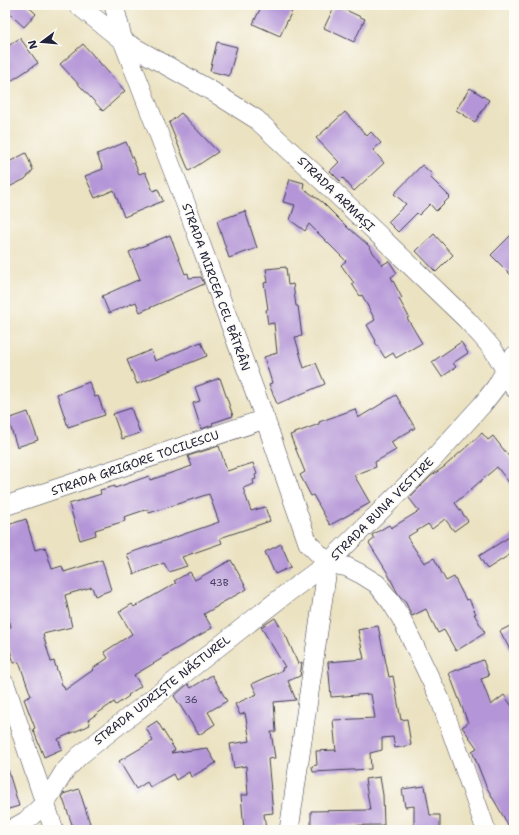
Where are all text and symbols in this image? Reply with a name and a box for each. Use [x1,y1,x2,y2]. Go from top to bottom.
north arrow [22,22,62,62]
text: N [24,38,41,51]
street label: STRADA ARMAȘI [294,153,378,235]
street label: STRADA MIRCEA CEL BĂTRÂN [178,201,254,373]
street label: STRADA GRIGORE TOCILESCU [49,427,221,499]
street label: STRADA BUNA VESTIRE [327,454,437,564]
house number: 43B [209,576,229,589]
street label: STRADA UDRIȘTE NĂSTUREL [90,631,234,748]
house number: 36 [184,693,198,706]

